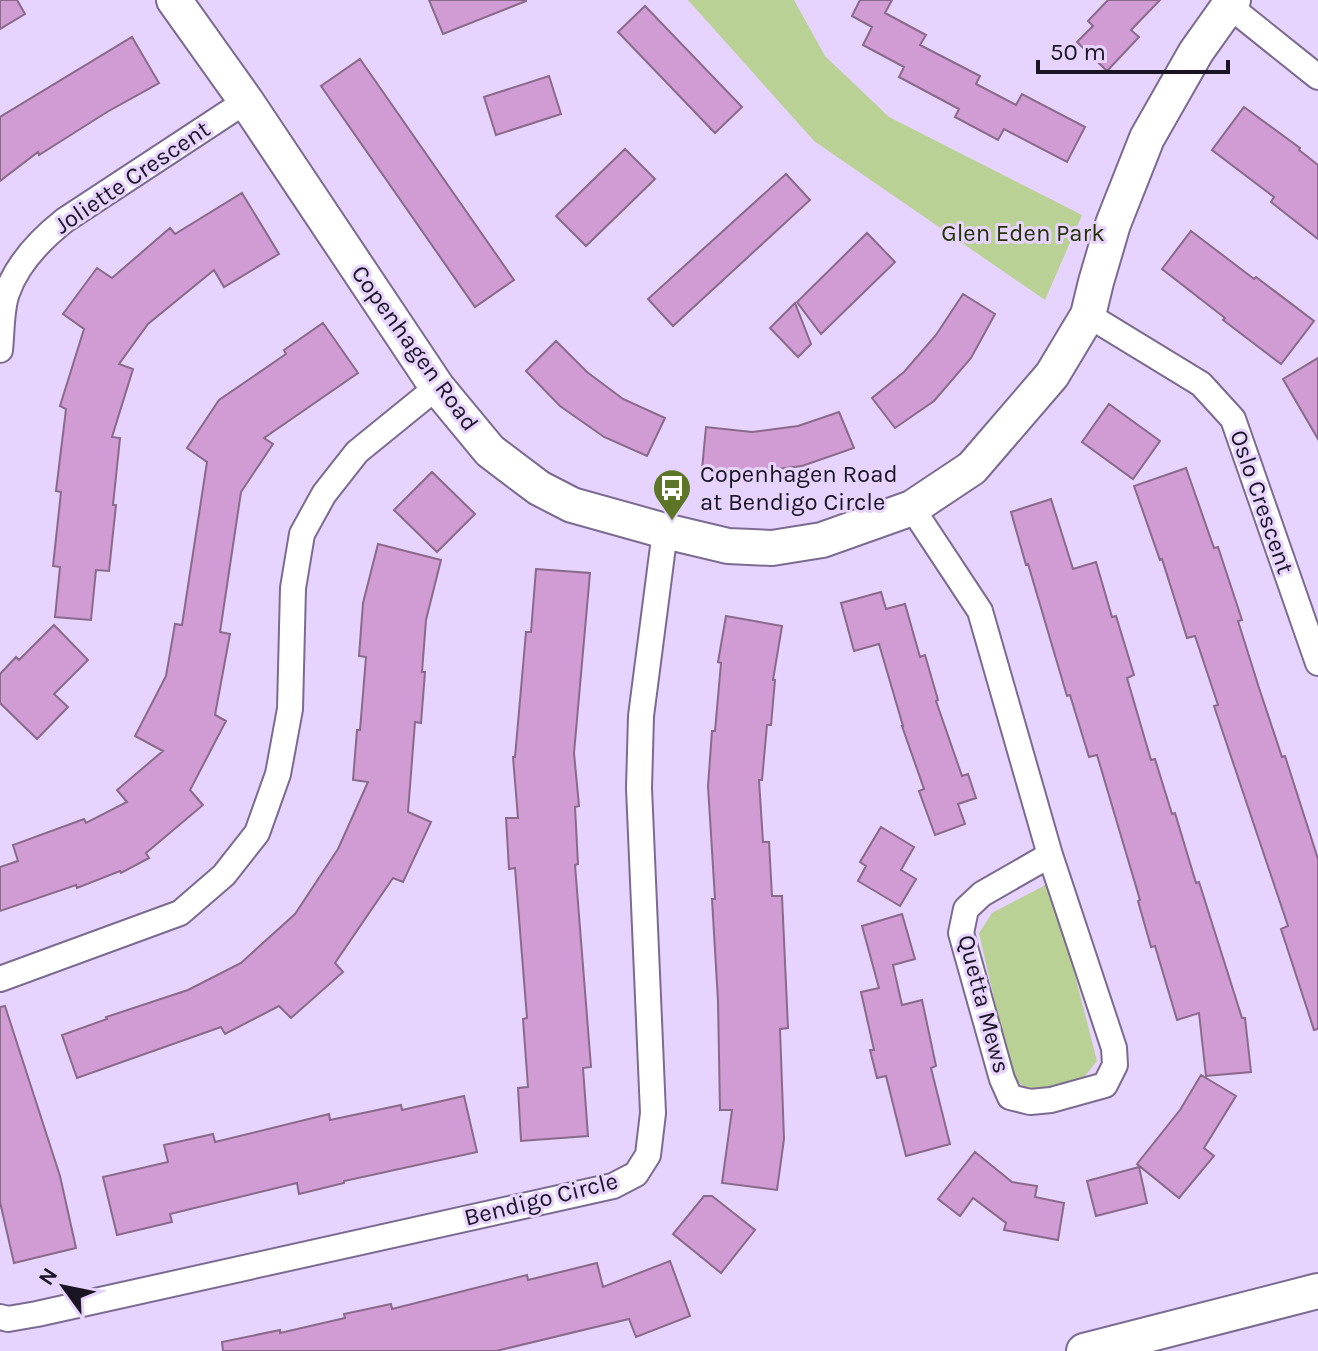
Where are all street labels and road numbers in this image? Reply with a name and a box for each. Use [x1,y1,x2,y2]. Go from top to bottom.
street label: Joliette Crescent [49,115,215,239]
street label: Copenhagen Road [346,260,484,436]
street label: Oslo Crescent [1224,426,1300,578]
street label: Quetta Mews [952,932,1016,1076]
street label: Bendigo Circle [461,1166,621,1232]

